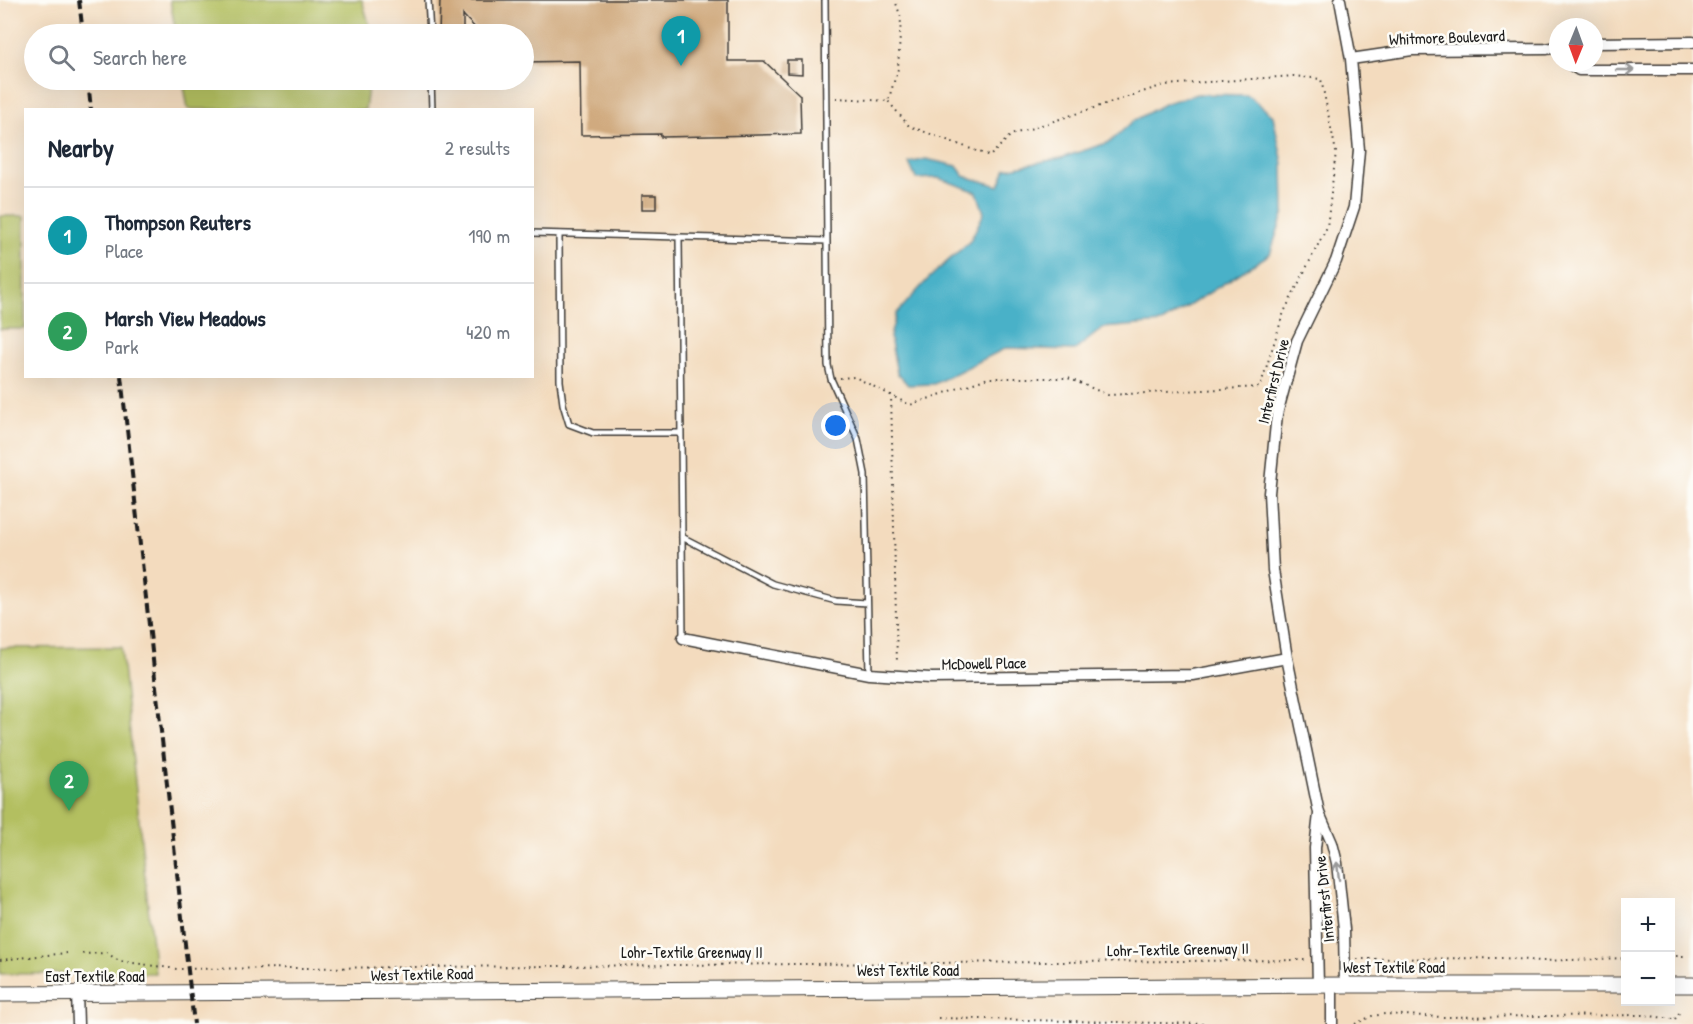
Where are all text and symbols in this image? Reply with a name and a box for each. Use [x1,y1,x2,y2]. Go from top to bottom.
pin: 1 [662,16,700,66]
north arrow [1549,18,1603,72]
search box [24,24,534,90]
street label: Whitmore Boulevard [1389,24,1505,50]
icon: search [45,41,78,74]
text: Search here [93,42,187,72]
one-way arrow [1614,64,1634,76]
text: Nearby [48,130,114,165]
text: 2 results [445,134,510,161]
text: Thompson Reuters [105,207,251,237]
text: 1 [64,222,71,249]
text: 190 m [468,222,510,249]
text: Place [105,237,144,264]
text: Marsh View Meadows [105,303,266,333]
text: 2 [63,318,72,345]
text: 420 m [466,318,510,345]
text: Park [105,333,138,360]
street label: Interfirst Drive [1252,336,1294,426]
your location [821,411,850,440]
street label: McDowell Place [941,651,1027,675]
pin: 2 [50,762,88,811]
street label: Interfirst Drive [1308,854,1339,943]
one-way arrow [1332,861,1343,881]
map controls [1621,898,1675,1006]
button: + [1621,898,1675,952]
street label: Lohr-Textile Greenway II [1107,937,1249,961]
street label: Lohr-Textile Greenway II [621,941,763,963]
button: − [1621,952,1675,1006]
street label: West Textile Road [1343,956,1445,978]
street label: West Textile Road [857,959,959,981]
street label: West Textile Road [371,962,473,986]
street label: East Textile Road [45,965,145,987]

